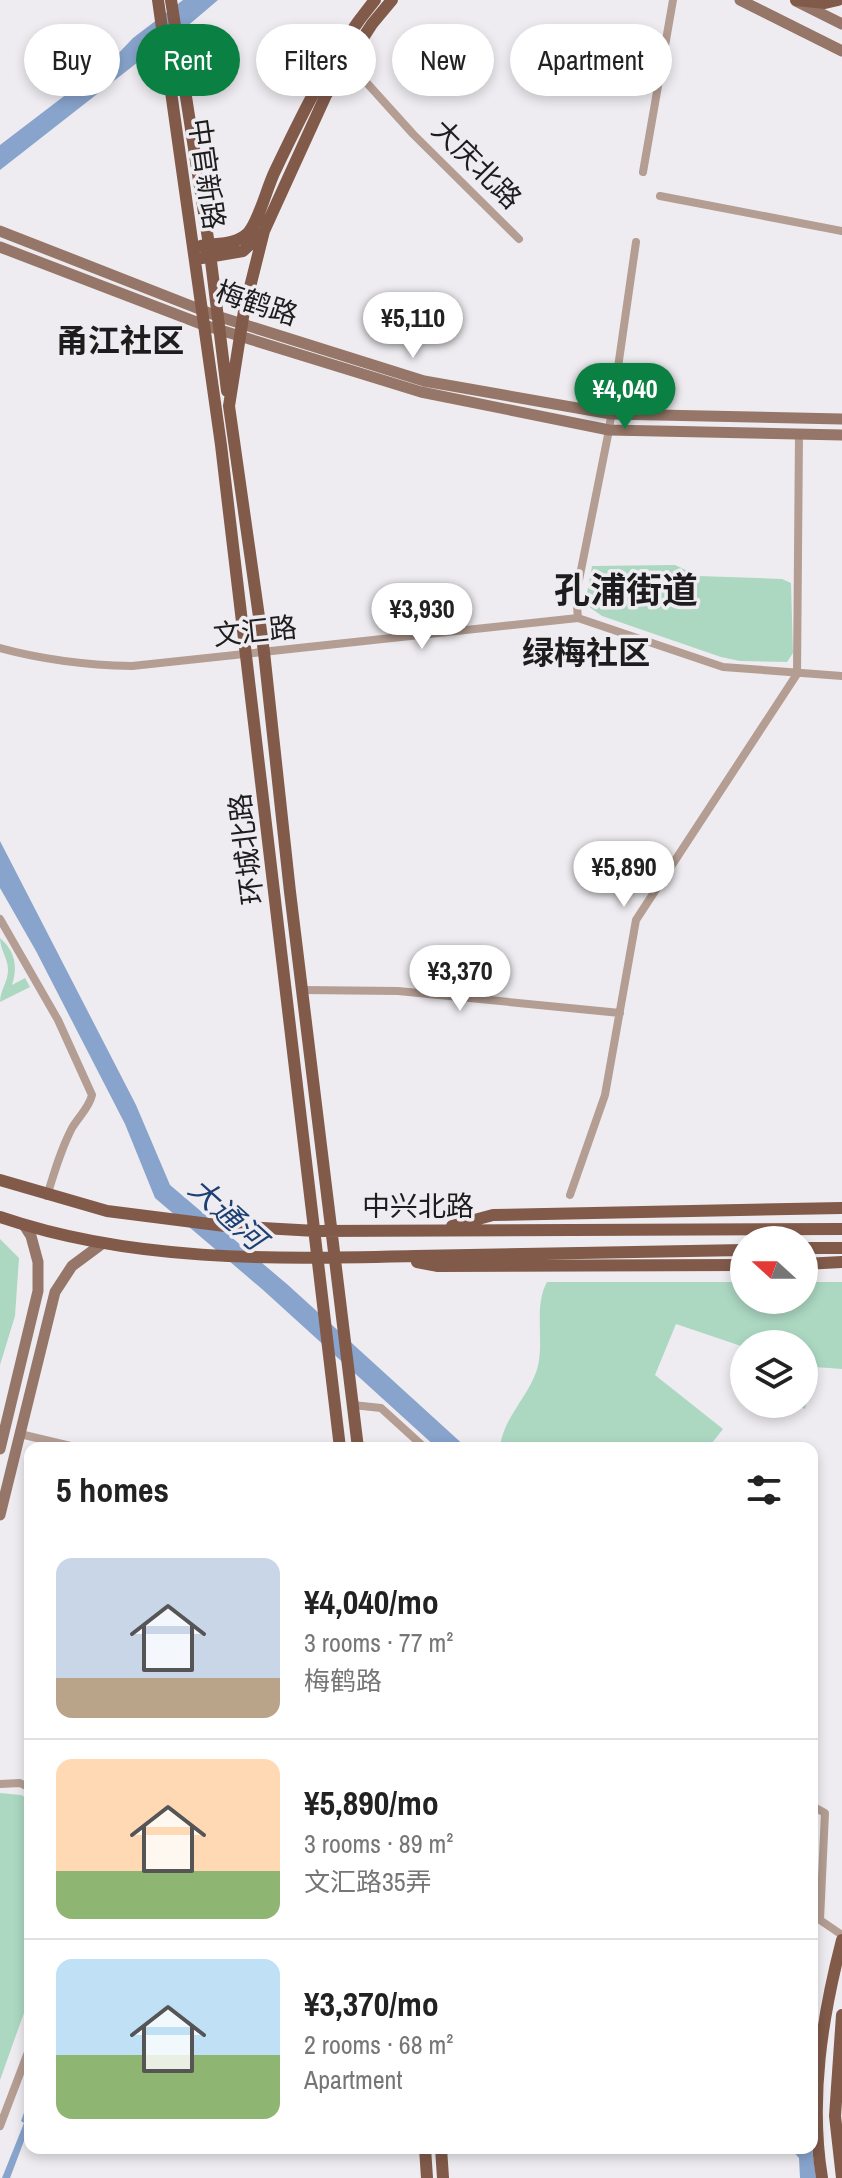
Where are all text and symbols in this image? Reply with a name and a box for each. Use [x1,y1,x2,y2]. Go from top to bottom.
chip: Buy [24,24,120,96]
chip: Rent [136,24,240,96]
chip: Filters [256,24,376,96]
chip: New [392,24,494,96]
chip: Apartment [510,24,672,96]
street label: 大庆北路 [424,111,530,217]
street label: 中官新路 [180,116,234,232]
street label: 梅鹤路 [211,272,303,334]
pin: ¥5,110 [348,292,478,360]
text: ¥5,110 [381,300,445,335]
district label: 甬江社区 [56,319,184,362]
pin: ¥4,040 [560,363,690,431]
text: ¥4,040 [592,371,658,406]
district label: 孔浦街道 [554,566,698,614]
pin: ¥3,930 [357,583,487,651]
text: ¥3,930 [389,591,455,626]
street label: 文汇路 [211,608,299,654]
district label: 绿梅社区 [522,631,650,674]
street label: 环城北路 [220,791,272,907]
pin: ¥5,890 [559,841,689,909]
text: ¥5,890 [591,849,657,884]
pin: ¥3,370 [395,945,525,1013]
text: ¥3,370 [427,953,493,988]
water label: 大通河 [181,1168,278,1262]
street label: 中兴北路 [362,1187,474,1225]
north arrow [730,1226,818,1314]
map controls [730,1226,818,1418]
button: layers [730,1330,818,1418]
text: 5 homes [56,1467,169,1513]
icon: filters [742,1468,786,1512]
text: ¥4,040/mo [304,1579,439,1625]
icon: home [120,1590,216,1686]
text: 3 rooms · 77 m² [304,1625,453,1660]
text: 梅鹤路 [304,1663,382,1698]
text: ¥5,890/mo [304,1780,439,1826]
icon: home [120,1791,216,1887]
text: 3 rooms · 89 m² [304,1826,453,1861]
text: 文汇路35弄 [304,1864,432,1899]
text: ¥3,370/mo [304,1981,439,2027]
icon: home [120,1991,216,2087]
text: 2 rooms · 68 m² [304,2027,453,2062]
text: Apartment [304,2062,402,2097]

